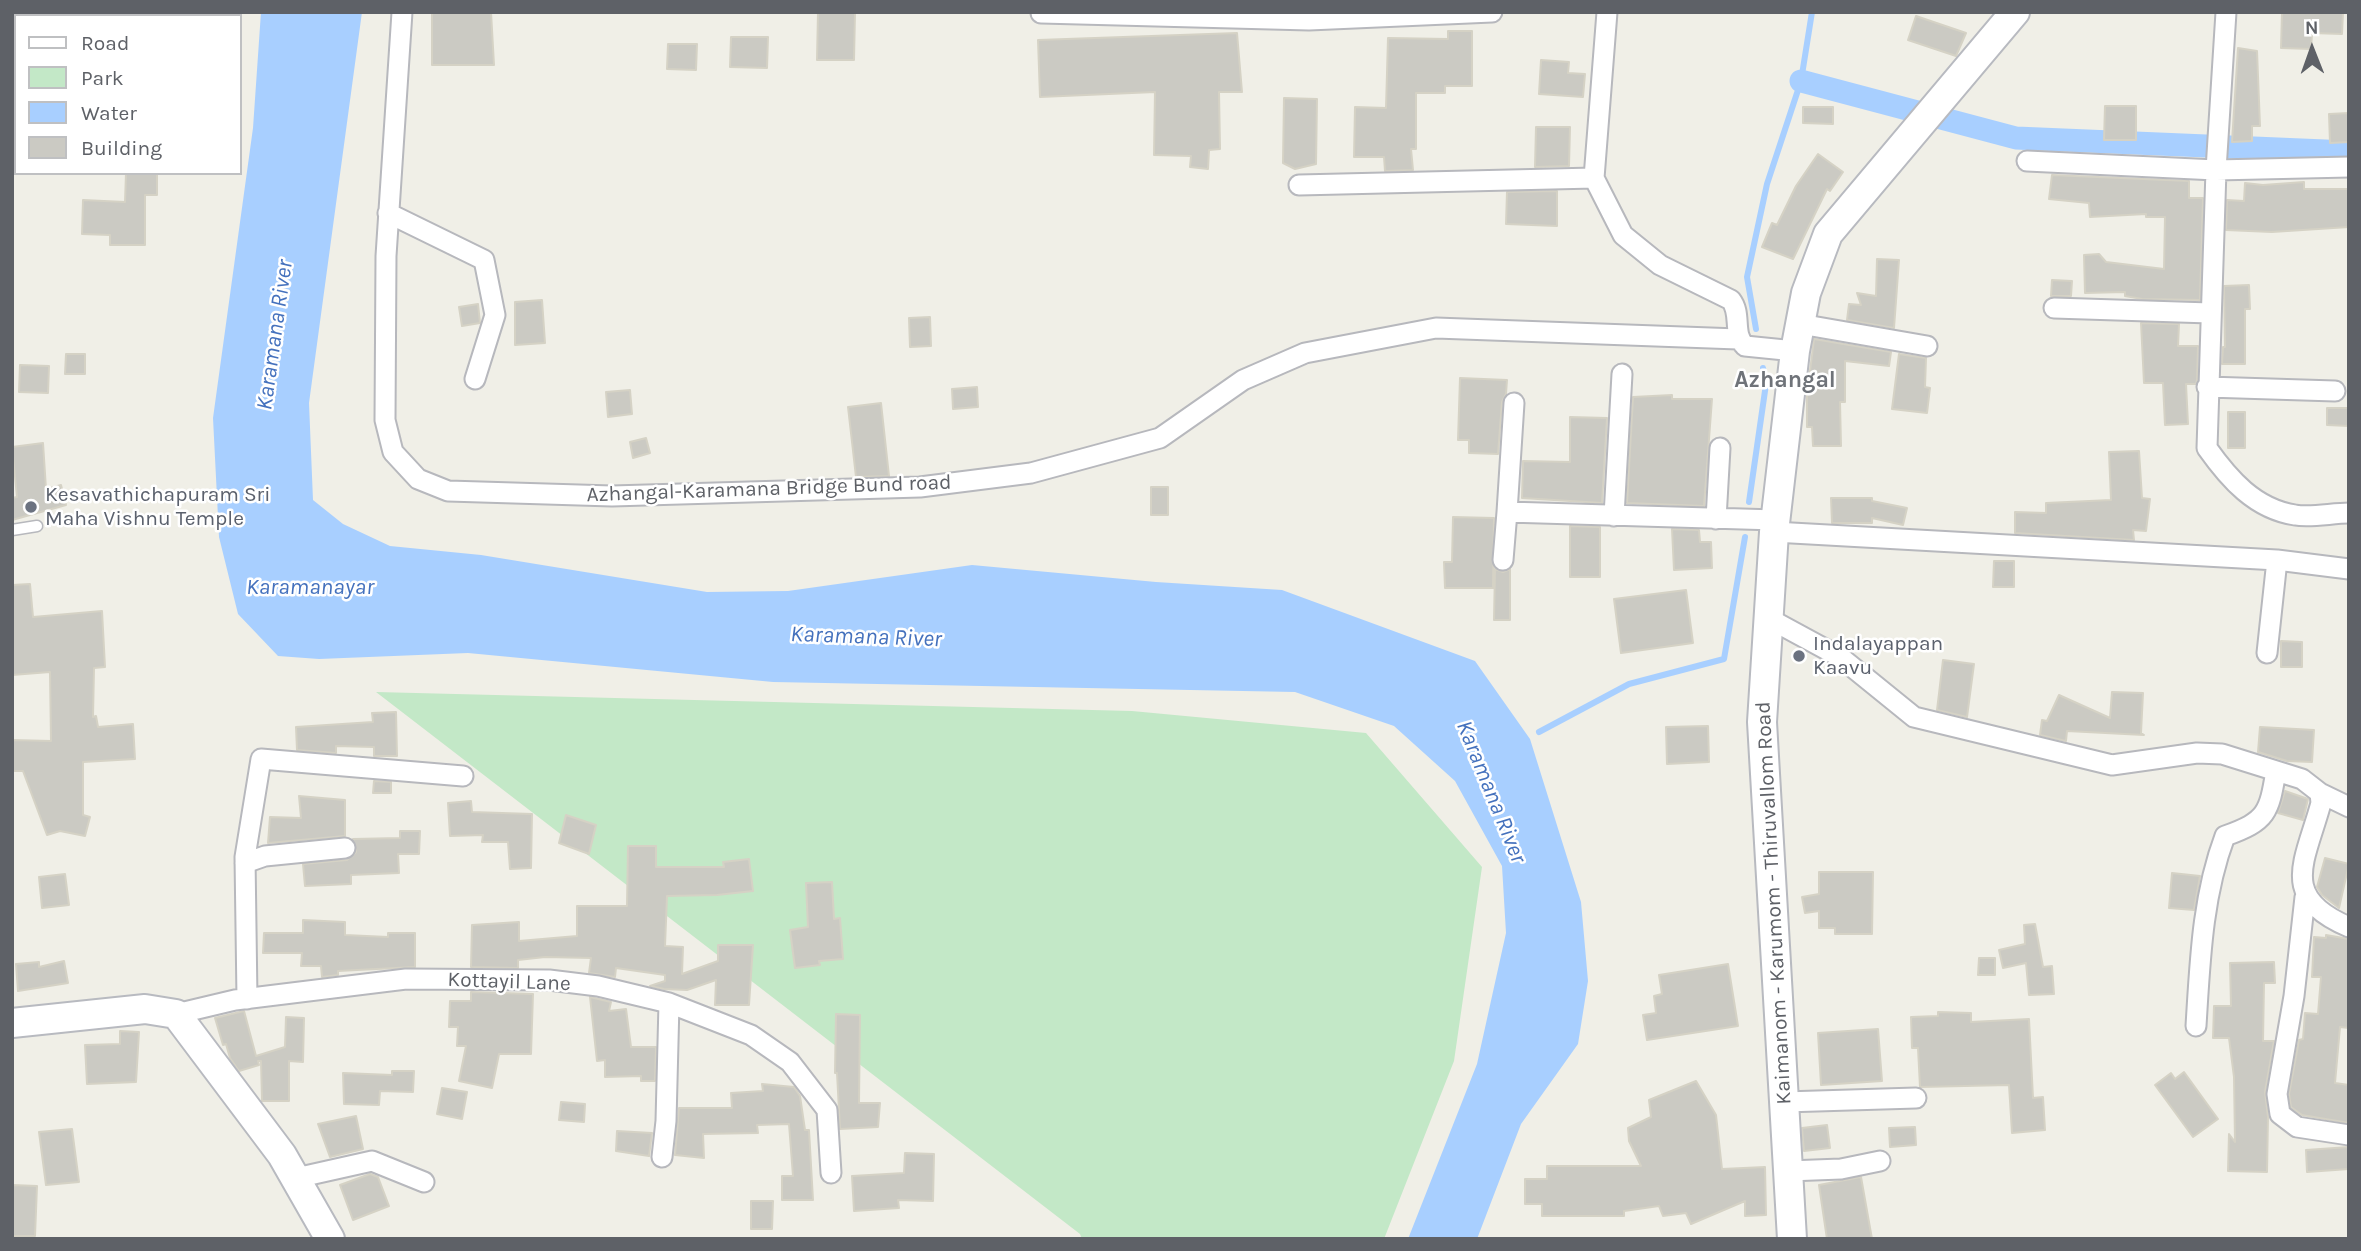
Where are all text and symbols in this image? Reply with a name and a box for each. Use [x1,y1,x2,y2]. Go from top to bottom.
legend [14,14,242,175]
north arrow [2277,14,2347,84]
text: N [2305,17,2319,39]
text: Road [81,31,129,55]
text: Park [81,66,124,90]
text: Water [81,101,137,125]
text: Building [81,136,162,160]
water label: Karamana River [251,258,299,412]
district label: Azhangal [1734,366,1836,394]
street label: Azhangal-Karamana Bridge Bund road [586,470,952,508]
place label: Kesavathichapuram Sri Maha Vishnu Temple [45,482,270,532]
marker: Kesavathichapuram Sri Maha Vishnu Temple [23,499,39,515]
water label: Karamanayar [246,573,374,601]
water label: Karamana River [790,621,942,653]
place label: Indalayappan Kaavu [1813,631,1943,681]
marker: Indalayappan Kaavu [1791,648,1807,664]
street label: Kaimanom - Karumom - Thiruvallom Road [1751,701,1797,1105]
water label: Karamana River [1450,717,1532,867]
street label: Kottayil Lane [447,967,571,997]

